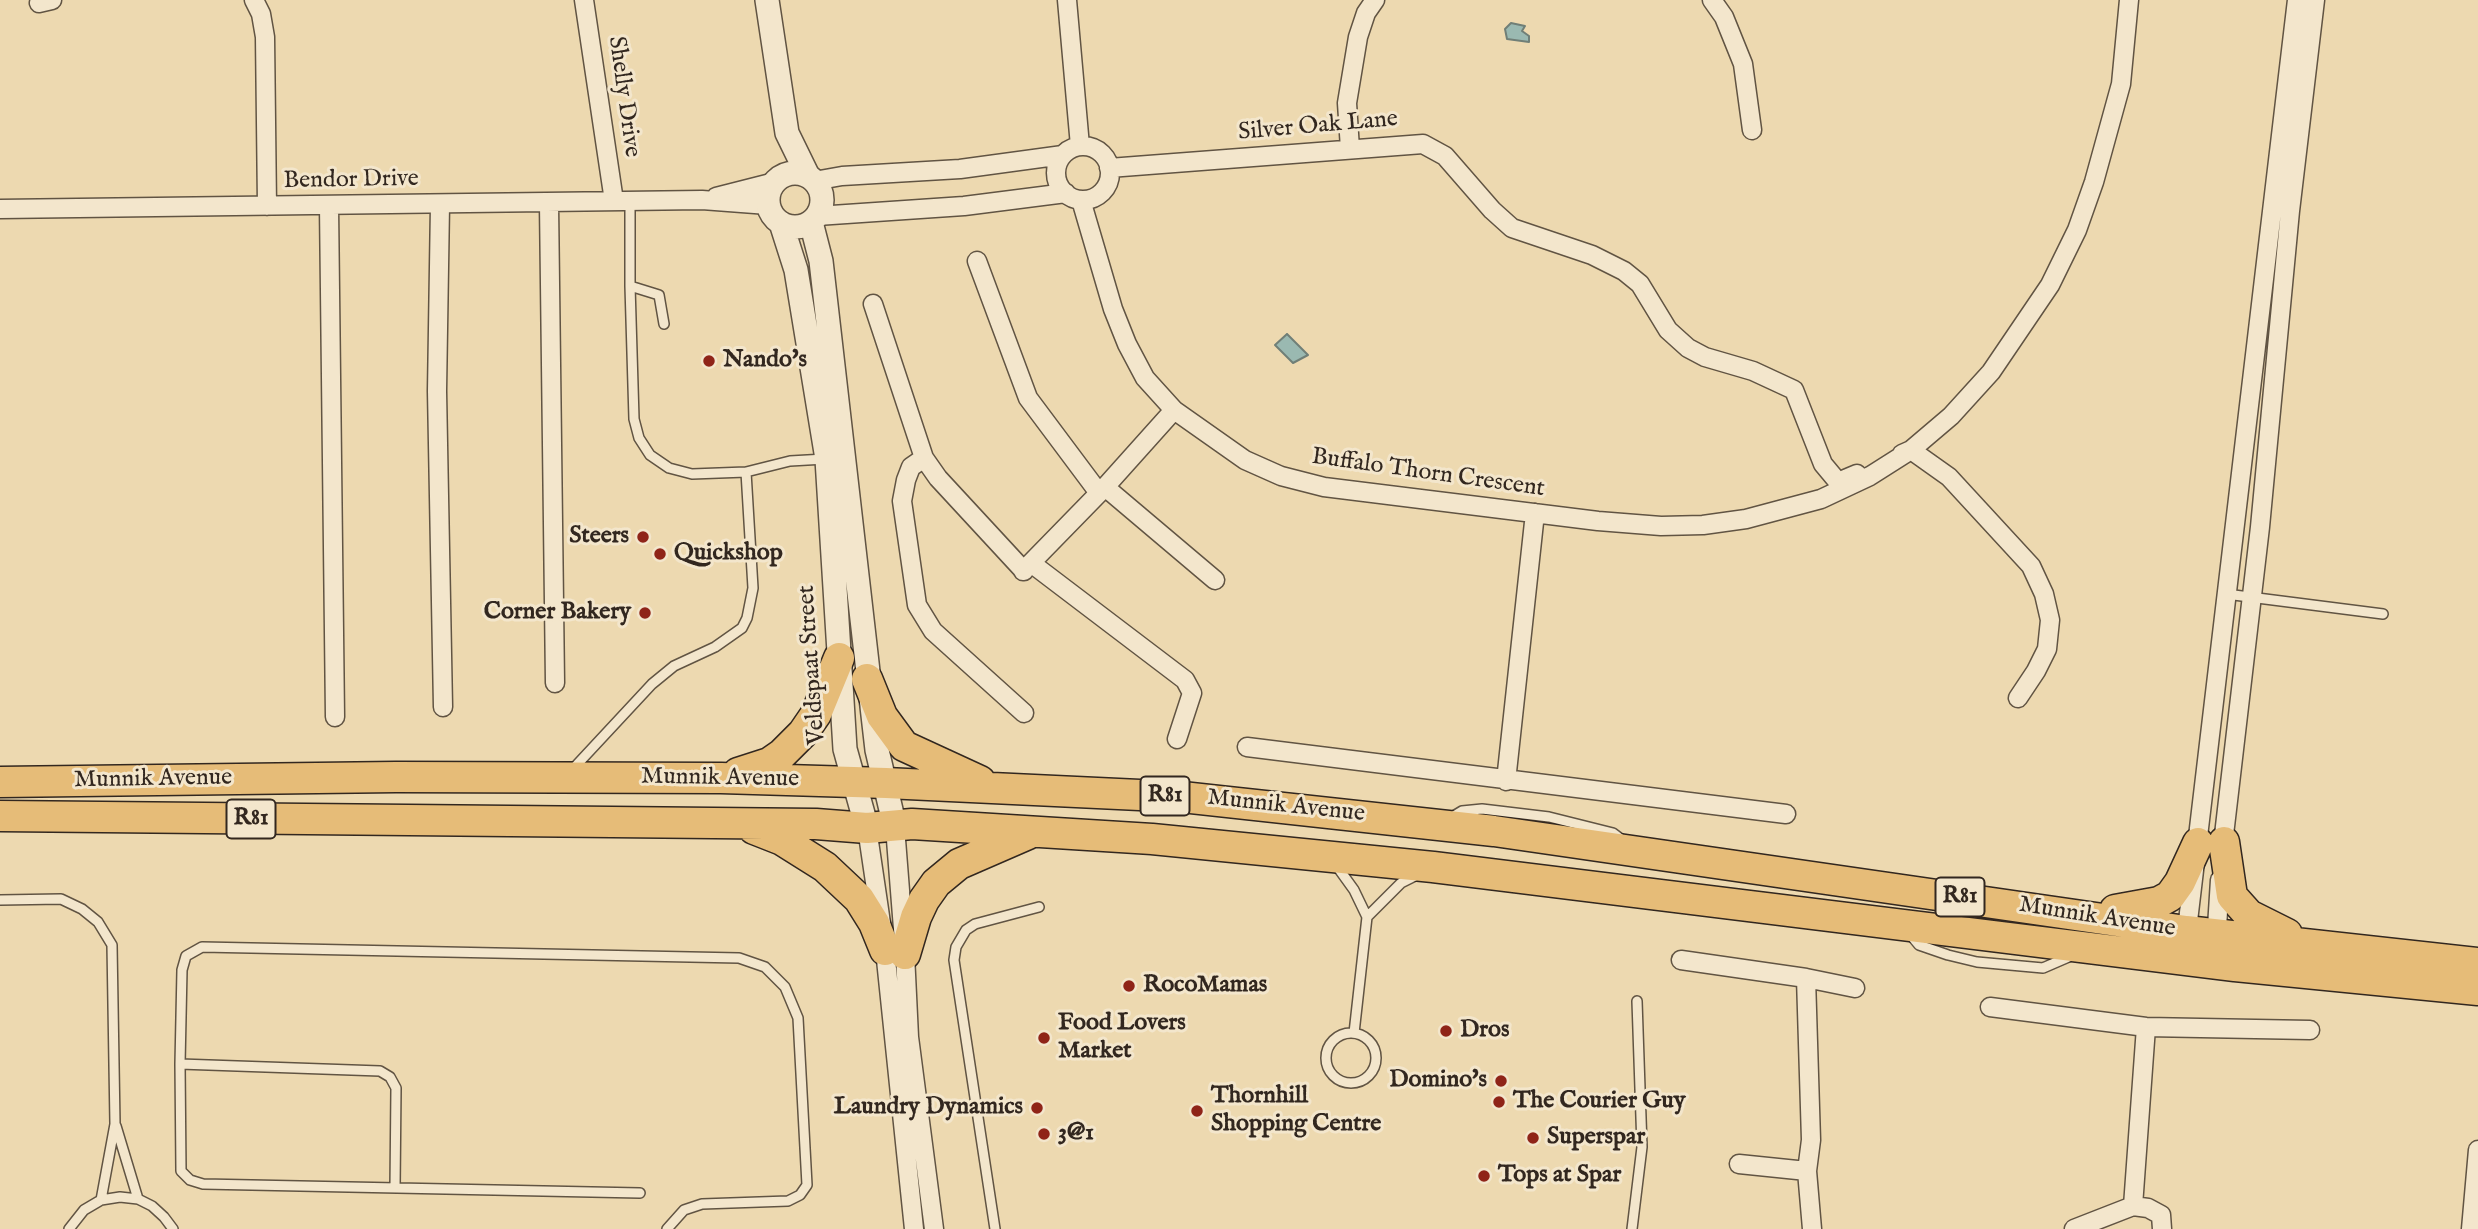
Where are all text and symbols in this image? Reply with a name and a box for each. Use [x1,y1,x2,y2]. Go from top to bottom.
street label: Shelly Drive [600,35,646,159]
street label: Silver Oak Lane [1237,106,1399,148]
street label: Bendor Drive [283,165,419,197]
place label: Nando's [723,347,807,375]
marker: Nando's [701,353,717,369]
street label: Buffalo Thorn Crescent [1310,443,1546,505]
place label: Steers [569,523,629,551]
marker: Steers [635,529,651,545]
place label: Quickshop [674,540,783,568]
marker: Quickshop [652,546,668,562]
street label: Veldspaat Street [793,584,833,746]
place label: Corner Bakery [484,599,631,627]
marker: Corner Bakery [637,605,653,621]
street label: Munnik Avenue [641,763,799,795]
street label: Munnik Avenue [74,764,232,796]
road number: R81 [1140,776,1190,816]
street label: Munnik Avenue [1206,784,1366,830]
road number: R81 [226,800,276,838]
road number: R81 [1936,877,1984,916]
street label: Munnik Avenue [2017,891,2177,945]
place label: RocoMamas [1143,972,1267,1000]
marker: RocoMamas [1121,978,1137,994]
place label: Food Lovers Market [1058,1010,1186,1066]
place label: Dros [1460,1017,1509,1045]
marker: Dros [1438,1023,1454,1039]
marker: Food Lovers Market [1036,1030,1052,1046]
place label: Domino's [1389,1067,1487,1095]
marker: Domino's [1493,1073,1509,1089]
place label: Thornhill Shopping Centre [1211,1083,1381,1139]
place label: The Courier Guy [1513,1088,1686,1116]
place label: Laundry Dynamics [834,1094,1023,1122]
marker: The Courier Guy [1491,1094,1507,1110]
marker: Laundry Dynamics [1029,1100,1045,1116]
marker: Thornhill Shopping Centre [1189,1103,1205,1119]
place label: 3@1 [1058,1120,1094,1148]
place label: Superspar [1547,1124,1645,1152]
marker: 3@1 [1036,1126,1052,1142]
marker: Superspar [1525,1130,1541,1146]
place label: Tops at Spar [1498,1162,1621,1190]
marker: Tops at Spar [1476,1168,1492,1184]

